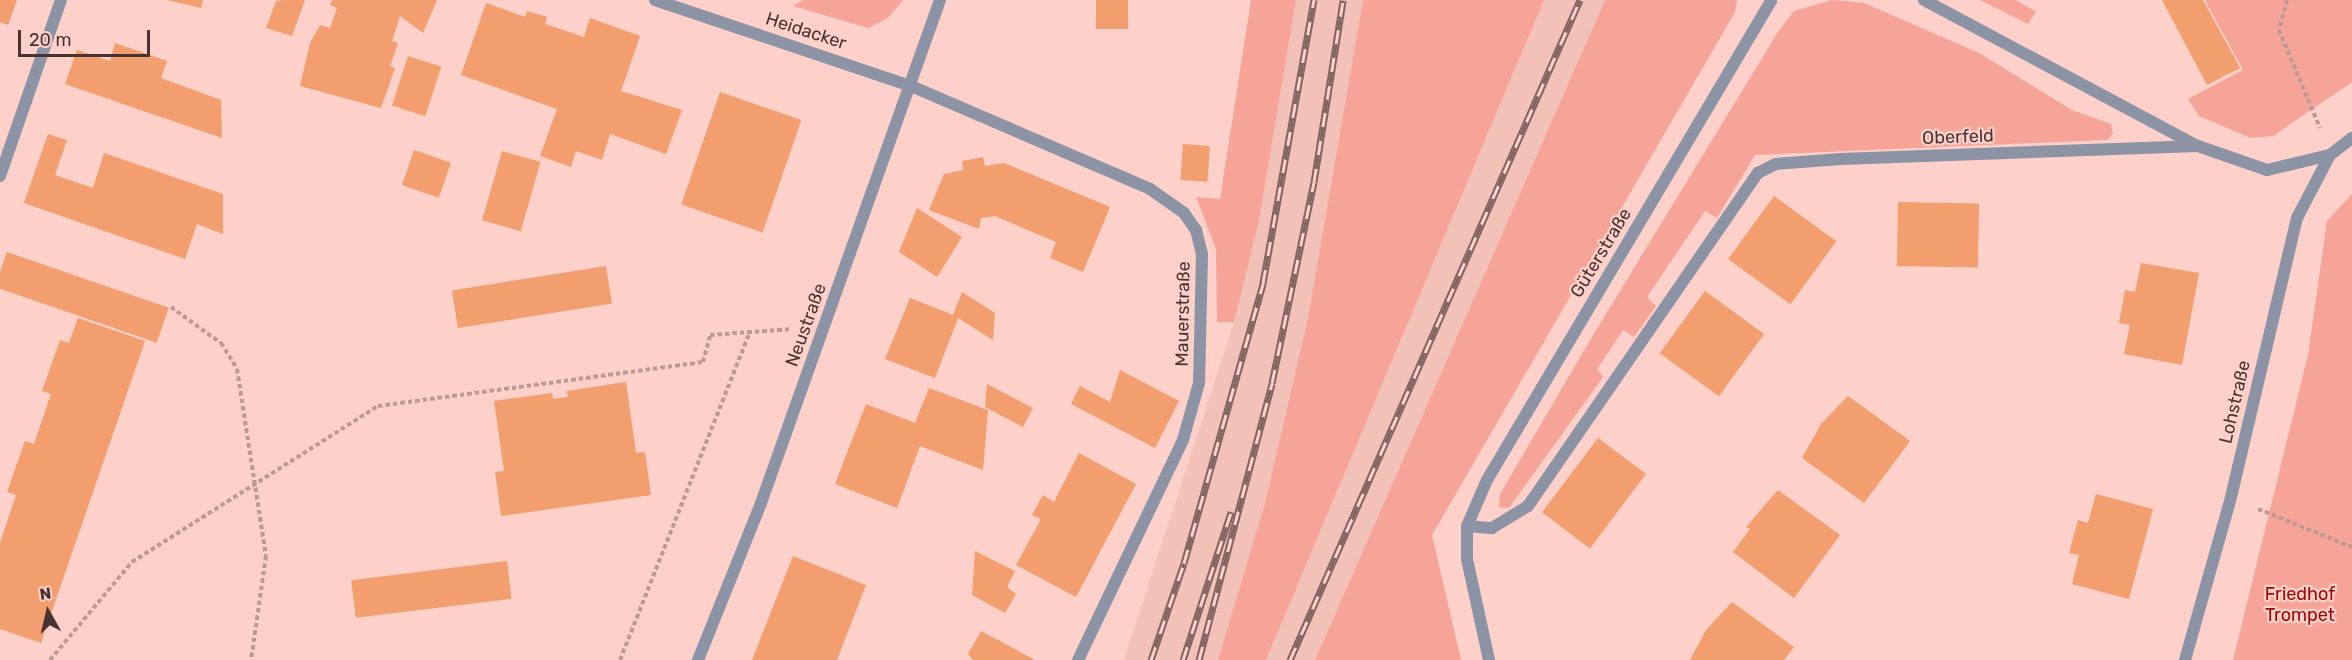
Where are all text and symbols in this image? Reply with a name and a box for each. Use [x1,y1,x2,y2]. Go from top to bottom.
street label: Heidacker [763,8,849,54]
scale bar [21,18,153,56]
text: 20 m [29,29,71,51]
street label: Oberfeld [1922,125,1994,149]
street label: Güterstraße [1566,204,1636,302]
street label: Mauerstraße [1171,261,1195,367]
street label: Neustraße [781,280,831,370]
street label: Lohstraße [2215,358,2255,446]
north arrow [18,582,78,642]
text: N [38,583,52,604]
park label: Friedhof Trompet [2265,584,2335,626]

